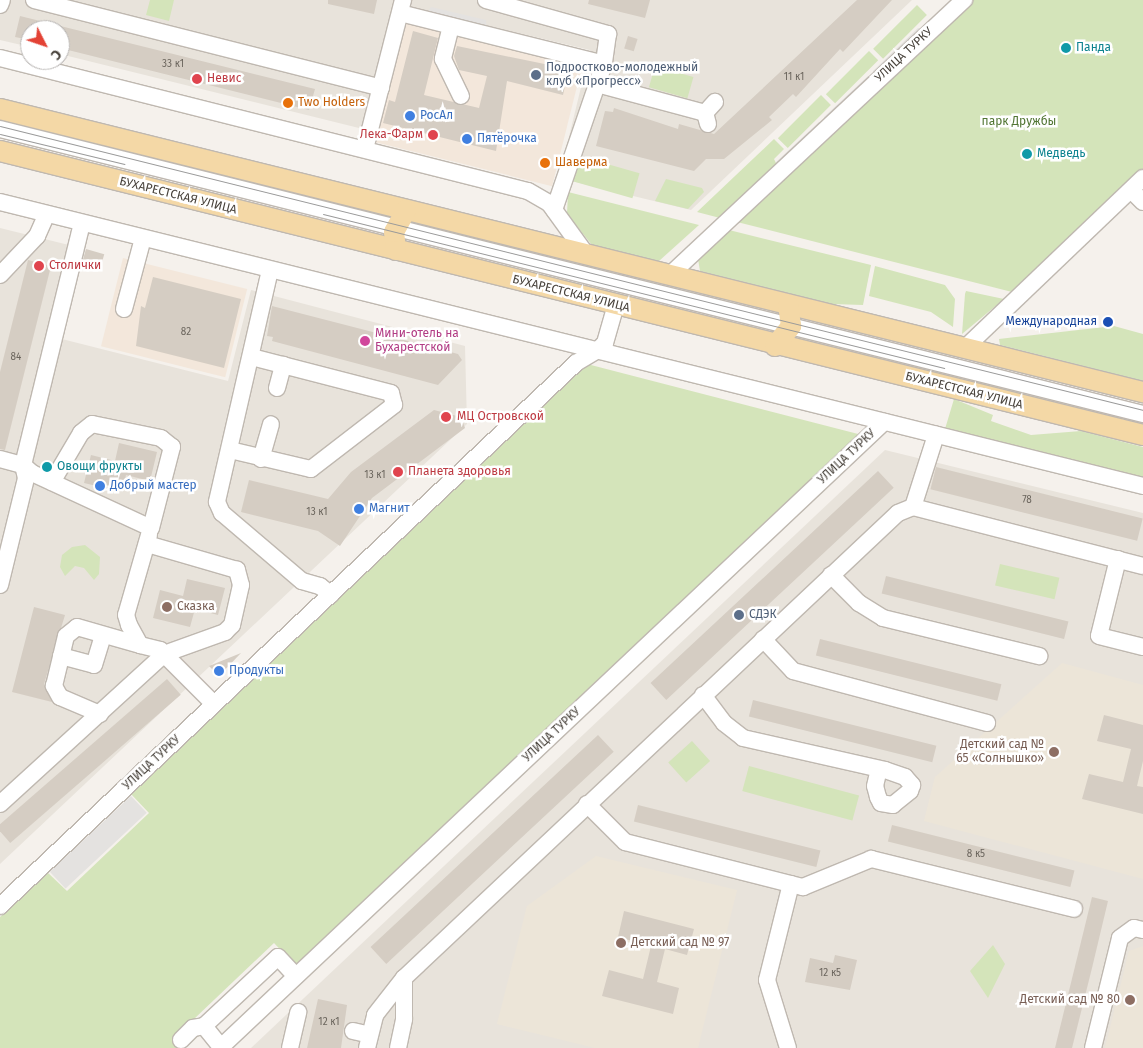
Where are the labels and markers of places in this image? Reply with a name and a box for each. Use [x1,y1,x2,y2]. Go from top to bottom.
place label: Панда [1076,41,1111,55]
marker: Панда [1060,42,1072,54]
place label: Подростково-молодежный клуб «Прогресс» [546,61,698,89]
marker: Подростково-молодежный клуб «Прогресс» [530,69,542,81]
place label: Невис [207,72,241,86]
marker: Невис [191,73,203,85]
place label: Two Holders [298,96,365,110]
marker: Two Holders [282,97,294,109]
place label: РосАл [420,109,453,123]
marker: РосАл [404,110,416,122]
place label: Лека-Фарм [360,128,423,142]
marker: Лека-Фарм [427,129,439,141]
place label: Пятёрочка [477,132,537,146]
marker: Пятёрочка [461,133,473,145]
place label: Медведь [1037,147,1085,161]
marker: Медведь [1021,148,1033,160]
place label: Шаверма [555,156,608,170]
marker: Шаверма [539,157,551,169]
place label: Столички [49,259,101,273]
marker: Столички [33,260,45,272]
place label: Международная [1005,315,1097,329]
marker: Международная [1101,315,1115,329]
place label: Мини-отель на Бухарестской [375,327,459,355]
marker: Мини-отель на Бухарестской [359,335,371,347]
marker: МЦ Островской [439,410,453,424]
place label: МЦ Островской [457,410,544,424]
place label: Овощи фрукты [57,460,142,474]
marker: Овощи фрукты [41,461,53,473]
place label: Планета здоровья [408,465,511,479]
marker: Планета здоровья [392,466,404,478]
place label: Добрый мастер [110,479,197,493]
marker: Добрый мастер [94,480,106,492]
place label: Магнит [369,502,410,516]
marker: Магнит [353,503,365,515]
place label: Сказка [177,600,215,614]
marker: Сказка [161,601,173,613]
place label: СДЭК [749,608,777,622]
marker: СДЭК [733,609,745,621]
place label: Продукты [229,664,284,678]
marker: Продукты [213,665,225,677]
place label: Детский сад № 65 «Солнышко» [956,738,1044,766]
marker: Детский сад № 65 «Солнышко» [1048,746,1060,758]
place label: Детский сад № 97 [631,936,729,950]
marker: Детский сад № 97 [615,937,627,949]
place label: Детский сад № 80 [1020,993,1120,1007]
marker: Детский сад № 80 [1124,994,1136,1006]

